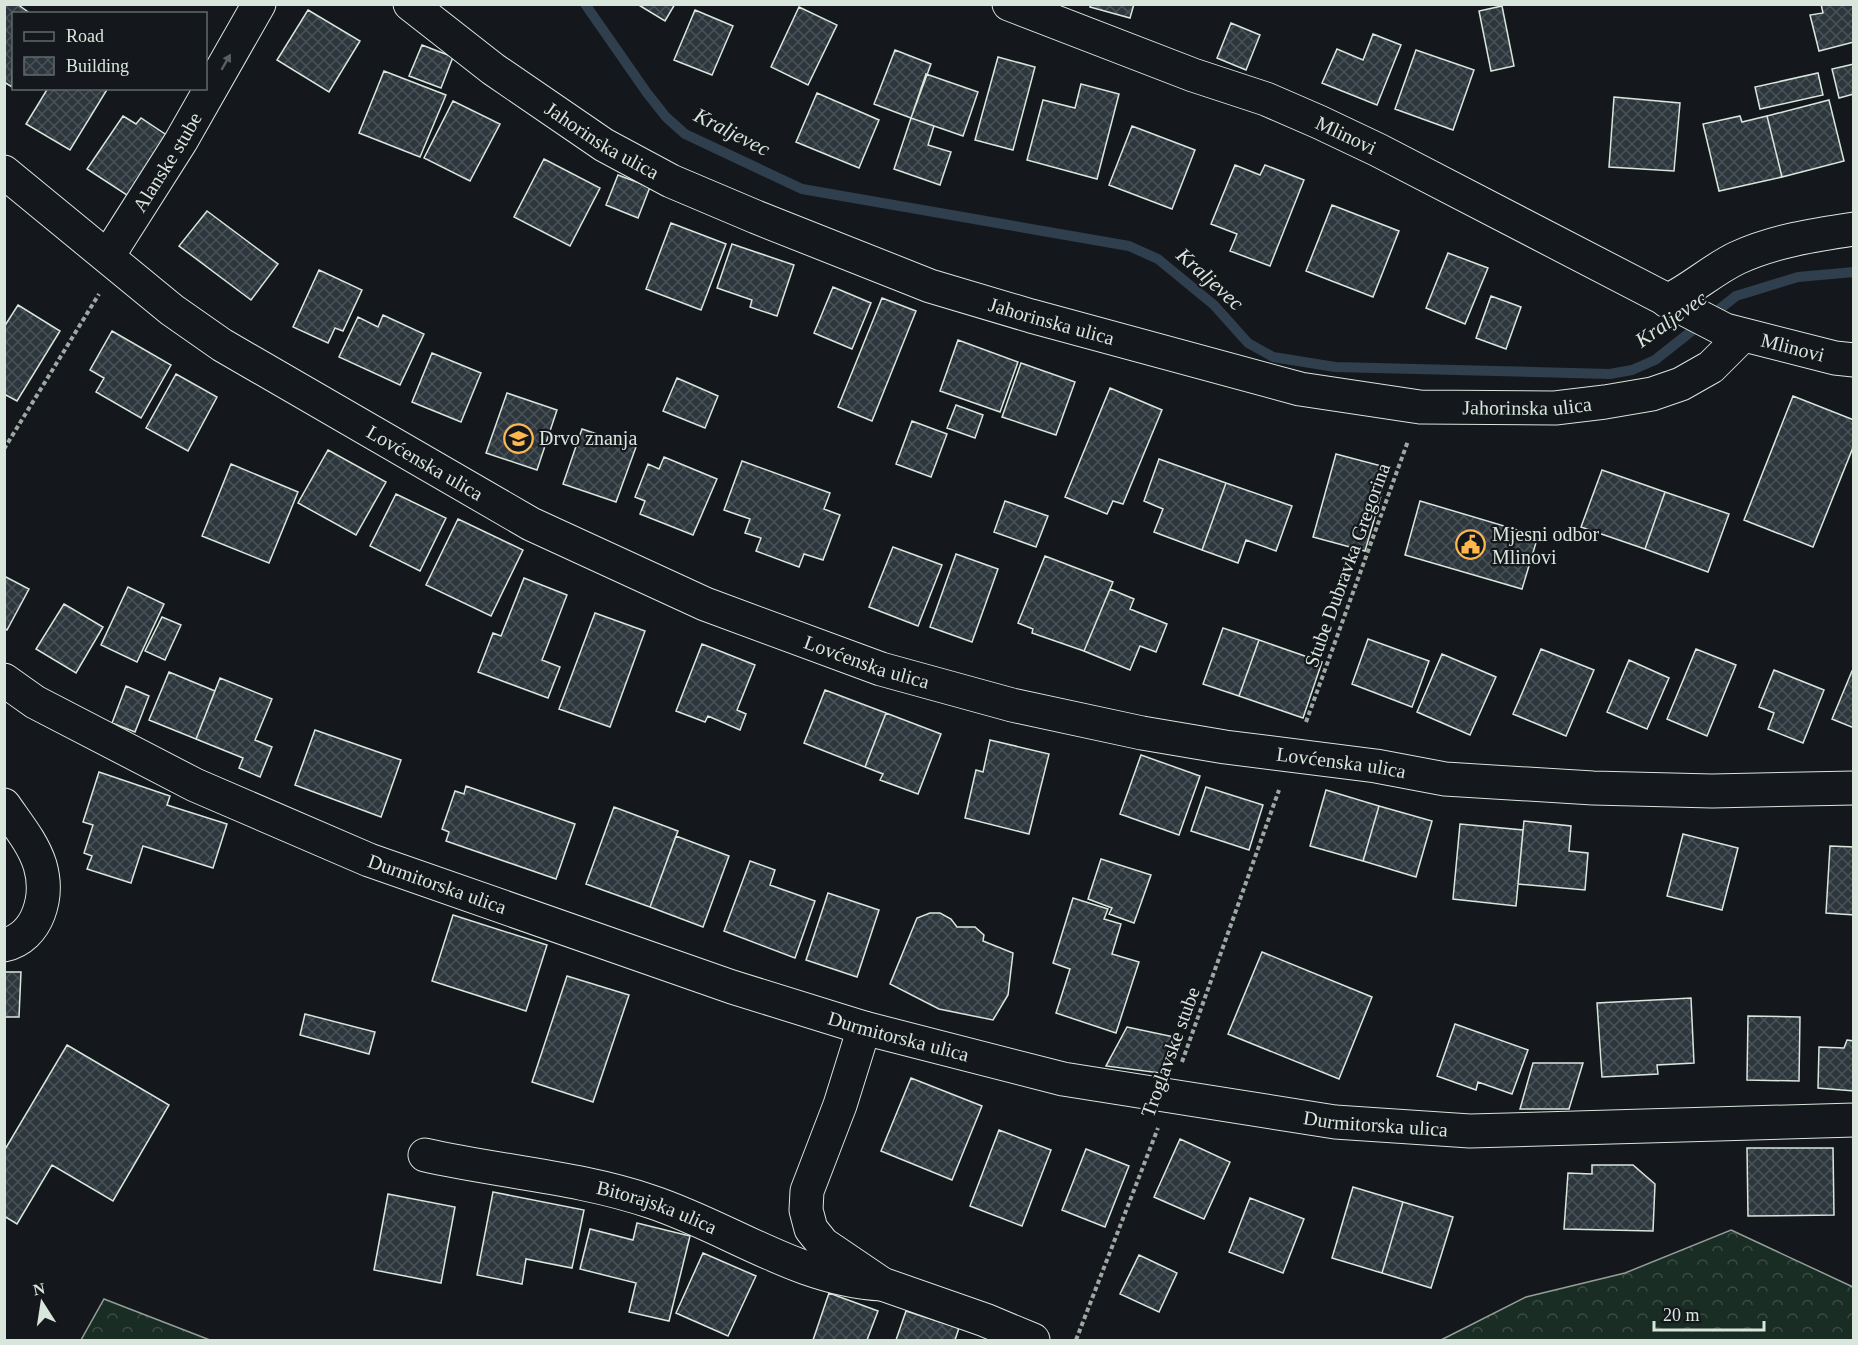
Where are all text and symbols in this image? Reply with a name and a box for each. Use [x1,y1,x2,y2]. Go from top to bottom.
legend [12,12,207,90]
text: Road [66,26,104,46]
one-way arrow [220,54,230,71]
text: Building [66,56,129,76]
street label: Jahorinska ulica [541,97,663,184]
water label: Kraljevec [689,102,774,162]
street label: Alanske stube [128,108,206,216]
street label: Mlinovi [1312,111,1380,159]
water label: Kraljevec [1171,242,1249,316]
water label: Kraljevec [1630,285,1712,353]
street label: Jahorinska ulica [986,293,1117,349]
street label: Mlinovi [1759,329,1827,366]
street label: Jahorinska ulica [1462,393,1593,419]
street label: Lovćenska ulica [363,420,487,505]
school or university icon: Drvo znanja [502,422,534,454]
place label: Drvo znanja [539,427,637,450]
street label: Stube Dubravka Gregorina [1300,460,1395,670]
place label: Mjesni odbor Mlinovi [1492,523,1600,568]
public building icon: Mjesni odbor Mlinovi [1455,529,1487,561]
street label: Lovćenska ulica [801,631,932,693]
street label: Lovćenska ulica [1275,743,1408,782]
street label: Durmitorska ulica [365,850,509,918]
street label: Troglavske stube [1136,984,1205,1120]
street label: Durmitorska ulica [825,1006,971,1065]
street label: Durmitorska ulica [1302,1106,1449,1141]
street label: Bitorajska ulica [594,1176,721,1238]
north arrow [12,1273,72,1333]
text: N [32,1279,47,1298]
scale bar [1654,1294,1764,1332]
text: 20 m [1663,1305,1700,1325]

